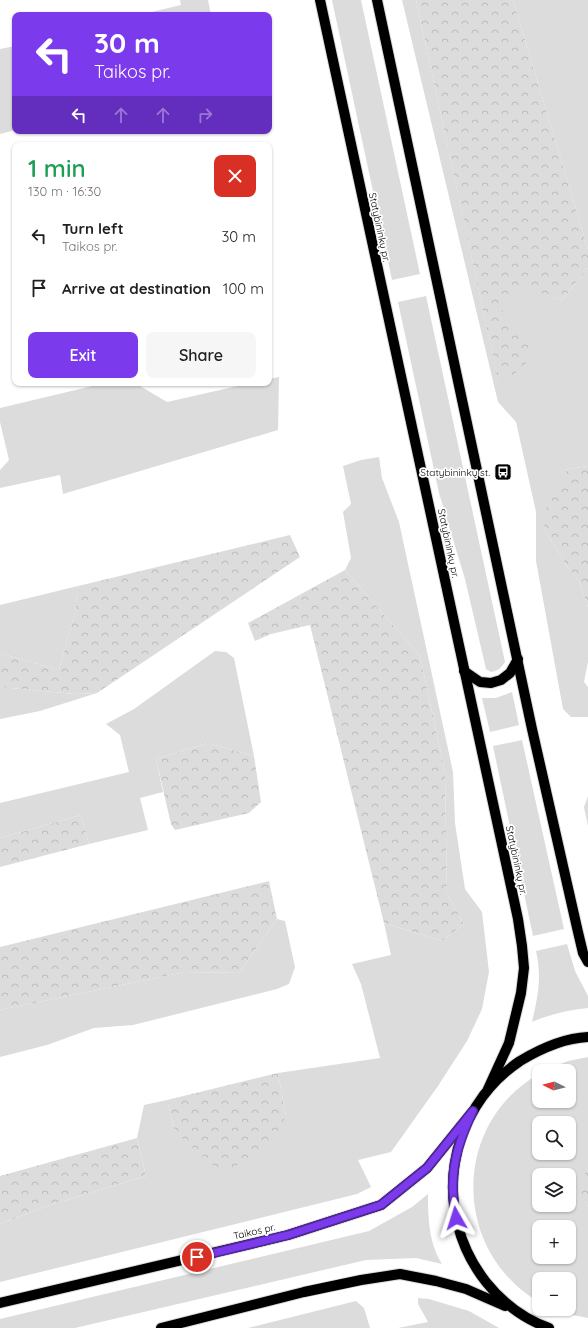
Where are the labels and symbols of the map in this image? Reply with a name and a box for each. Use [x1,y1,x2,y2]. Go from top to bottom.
street label: Statybininkų pr. [366,191,393,263]
bus stop icon: Statybininkų st. [493,462,513,482]
place label: Statybininkų st. [420,466,490,479]
street label: Statybininkų pr. [435,507,462,579]
street label: Statybininkų pr. [503,824,530,896]
north arrow [532,1064,576,1108]
position arrow [435,1197,477,1239]
street label: Taikos pr. [232,1220,276,1243]
pin [180,1240,214,1274]

